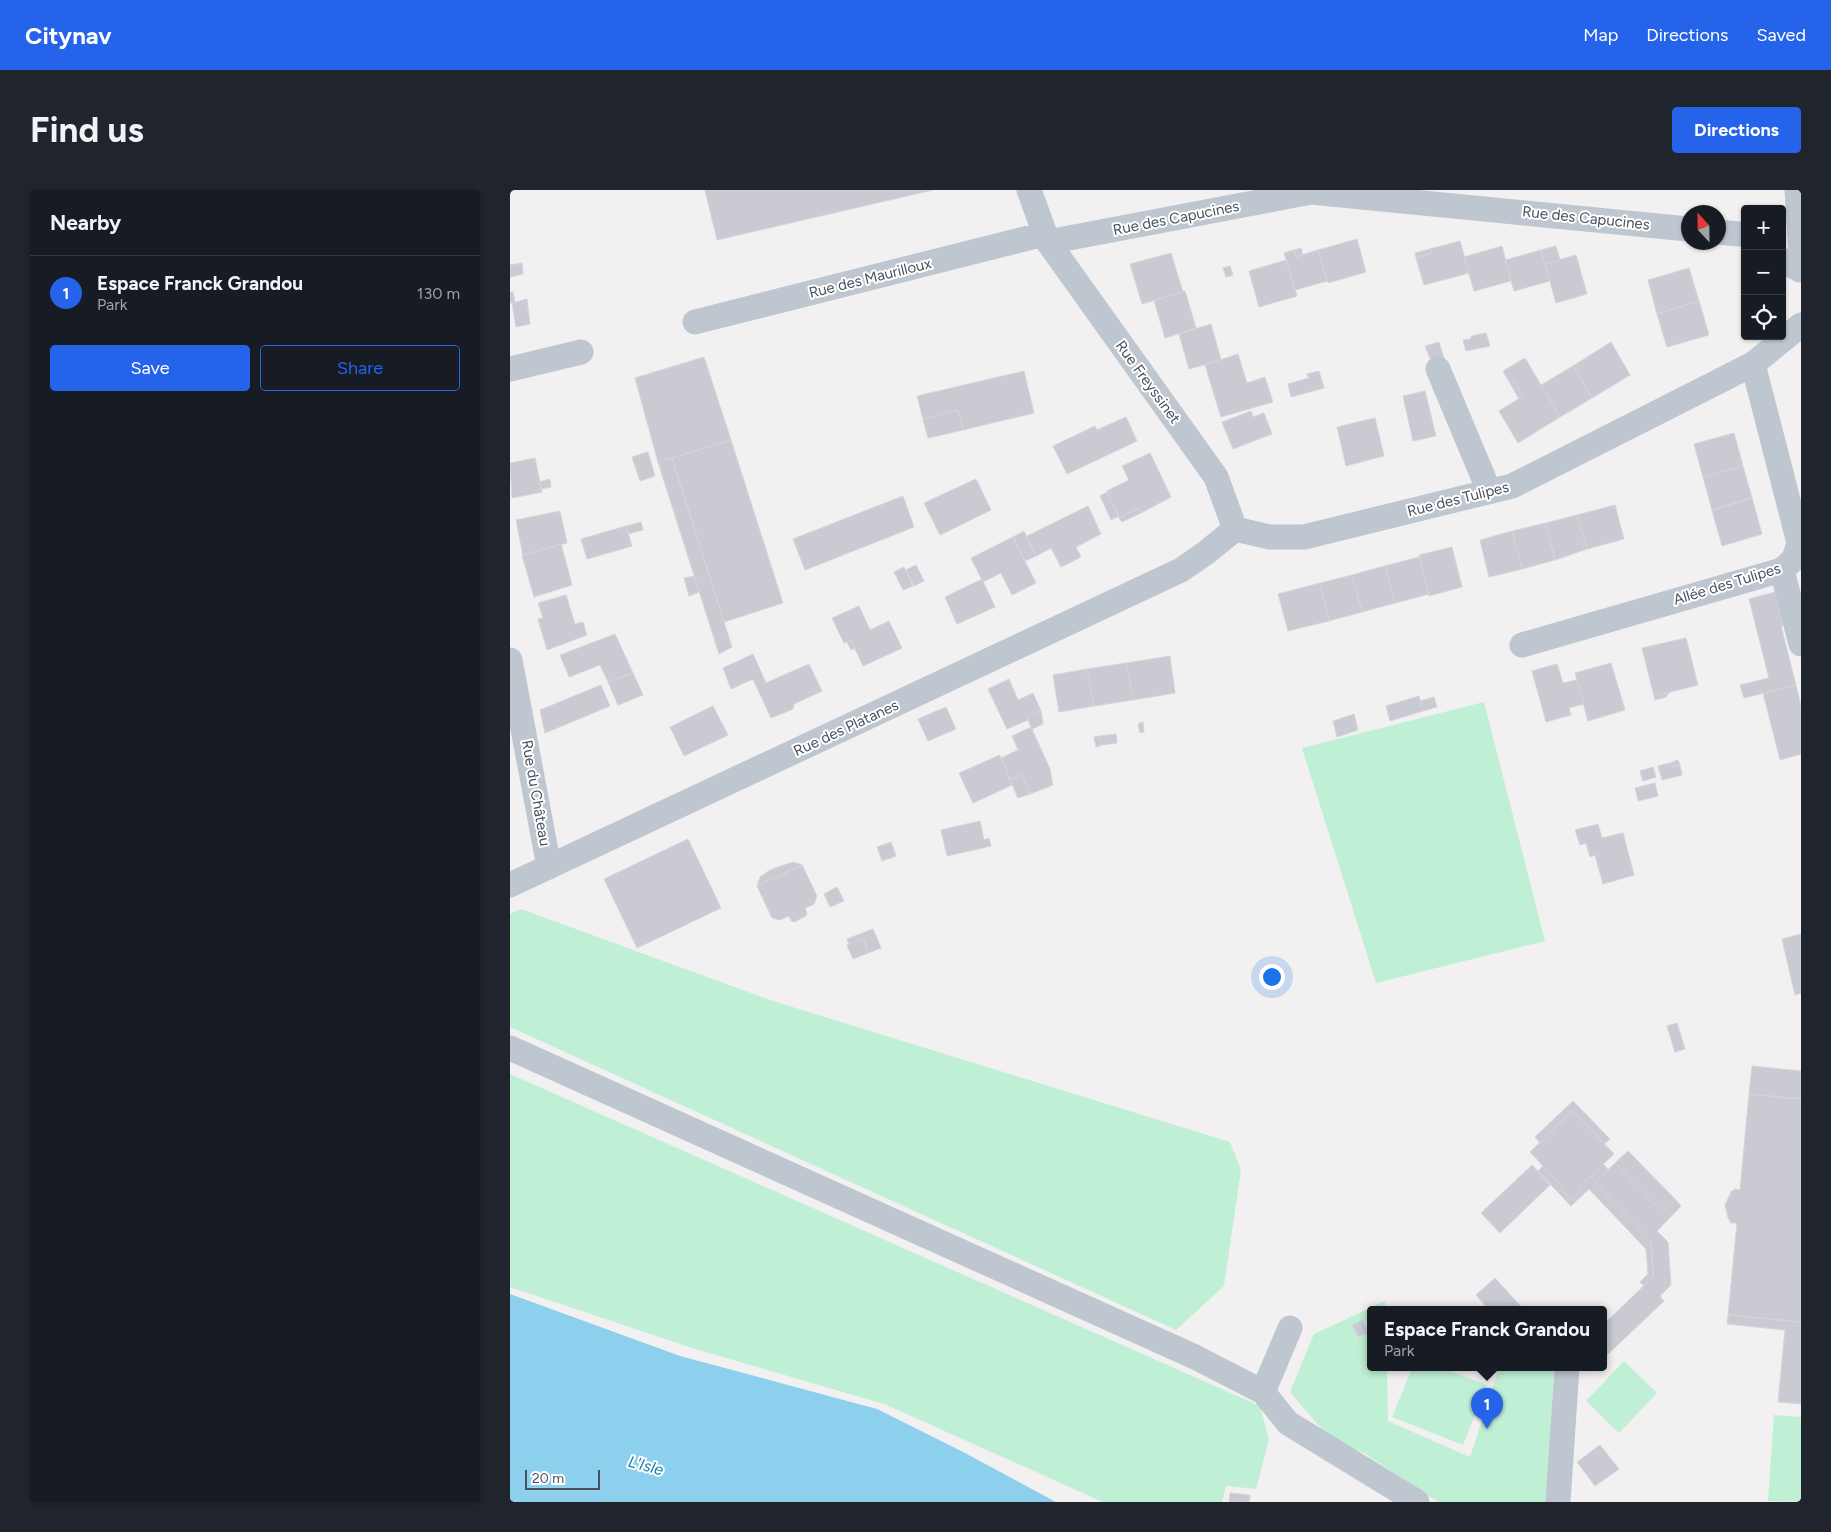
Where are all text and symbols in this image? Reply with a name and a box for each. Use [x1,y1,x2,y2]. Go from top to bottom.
text: Citynav [25,21,112,50]
text: Map [1583,24,1618,46]
text: Directions [1646,24,1728,46]
text: Saved [1756,24,1806,46]
button: Directions [1672,107,1801,153]
text: Find us [30,109,144,151]
street label: Rue des Capucines [1111,197,1241,239]
street label: Rue des Capucines [1521,202,1651,234]
north arrow [1681,205,1726,250]
map controls [1741,205,1786,340]
button: + [1741,205,1786,250]
text: Nearby [50,210,121,235]
button: − [1741,250,1786,295]
street label: Rue des Maurilloux [807,254,933,302]
text: Espace Franck Grandou [97,272,303,295]
text: 1 [63,284,69,303]
text: 130 m [417,284,460,303]
text: Park [97,295,127,314]
button: locate [1741,295,1786,340]
street label: Rue Freyssinet [1112,337,1184,427]
button: Save [50,345,250,391]
button: Share [260,345,460,391]
street label: Rue des Tulipes [1405,478,1511,520]
street label: Allée des Tulipes [1671,559,1783,609]
street label: Rue des Platanes [791,696,901,760]
street label: Rue du Château [518,739,554,847]
your location [1259,964,1285,990]
popup [1367,1306,1607,1371]
text: Espace Franck Grandou [1384,1318,1590,1341]
text: Park [1384,1341,1414,1360]
pin: 1 [1471,1388,1503,1429]
water label: L'Isle [626,1452,666,1479]
scale bar [525,1467,600,1490]
text: 20 m [532,1470,564,1487]

